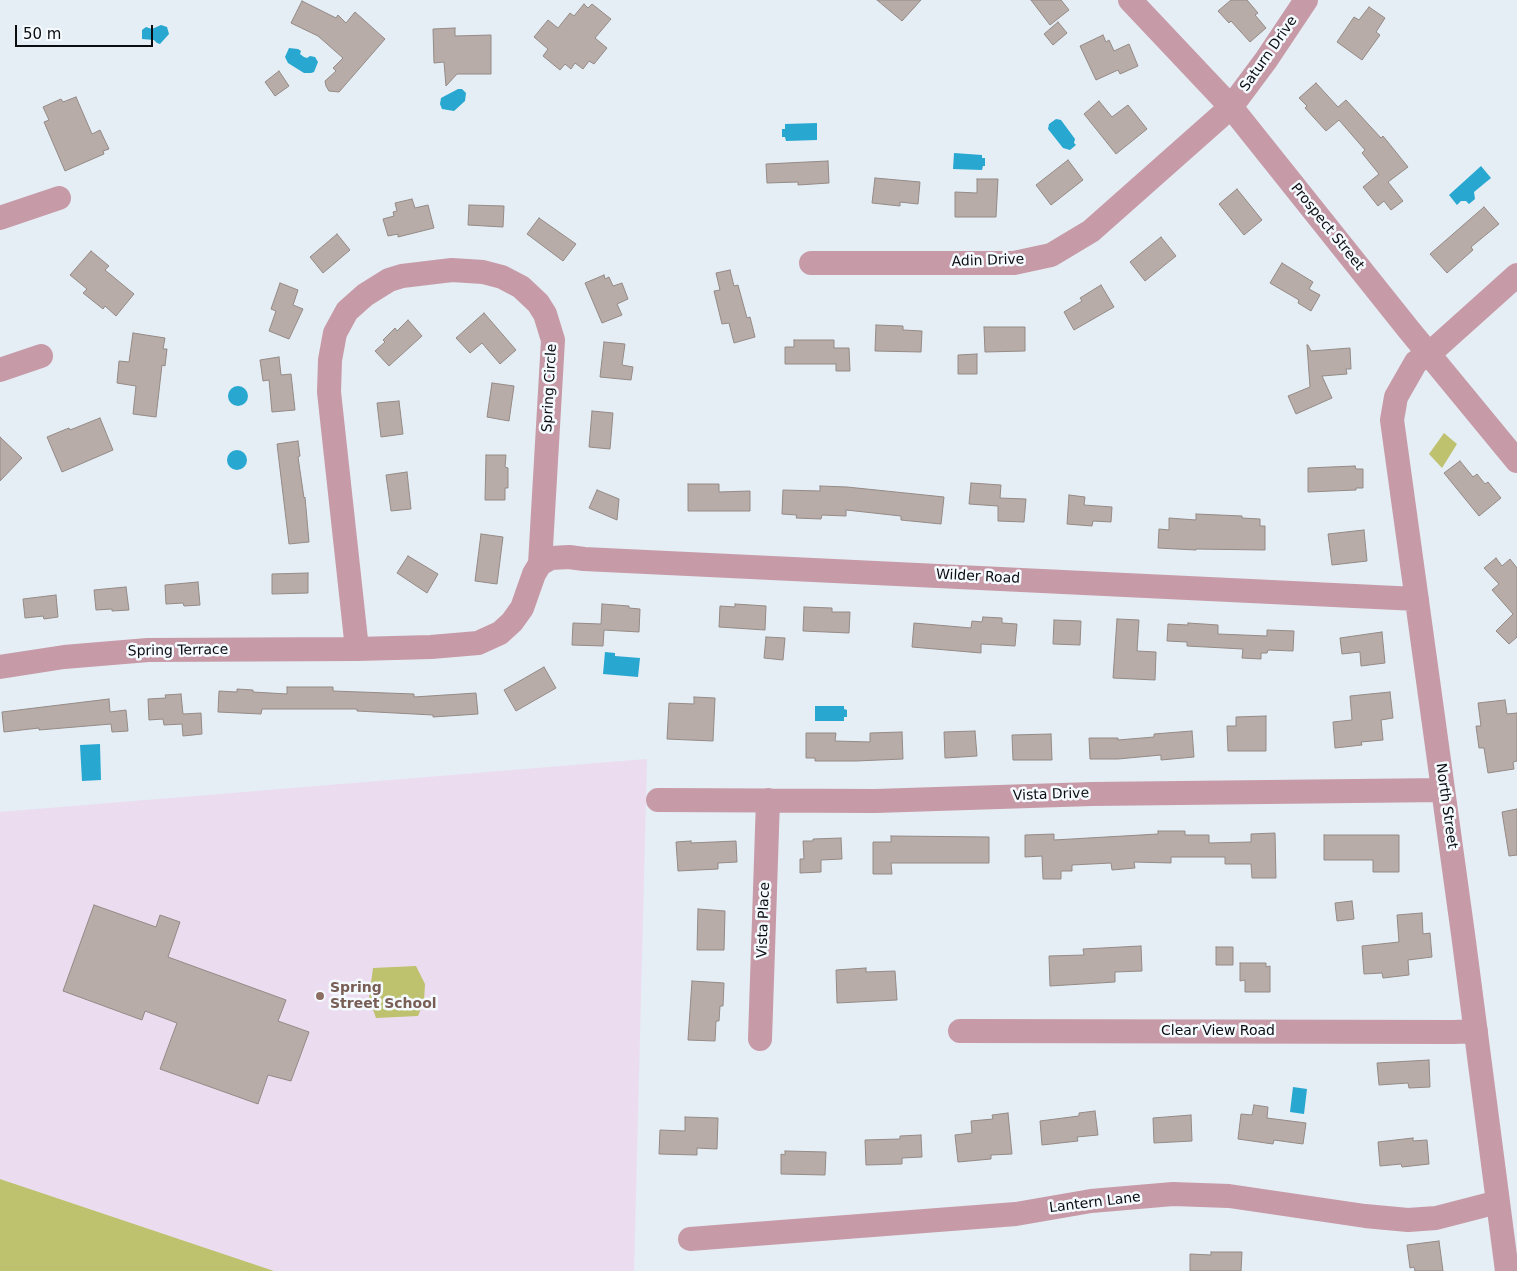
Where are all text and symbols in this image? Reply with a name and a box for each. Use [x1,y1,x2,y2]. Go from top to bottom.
street label: Saturn Drive [1237,13,1301,95]
scale bar [18,15,155,47]
text: 50 m [23,25,61,43]
street label: Prospect Street [1287,180,1367,274]
street label: Adin Drive [951,251,1025,271]
street label: Spring Circle [539,343,561,433]
street label: Wilder Road [936,566,1020,588]
street label: Spring Terrace [128,642,228,660]
street label: North Street [1432,762,1460,850]
street label: Vista Drive [1013,785,1089,805]
street label: Vista Place [754,882,774,958]
place label: Spring Street School [330,980,437,1012]
marker: Spring Street School [314,990,326,1002]
street label: Clear View Road [1161,1023,1275,1039]
street label: Lantern Lane [1048,1189,1142,1217]

